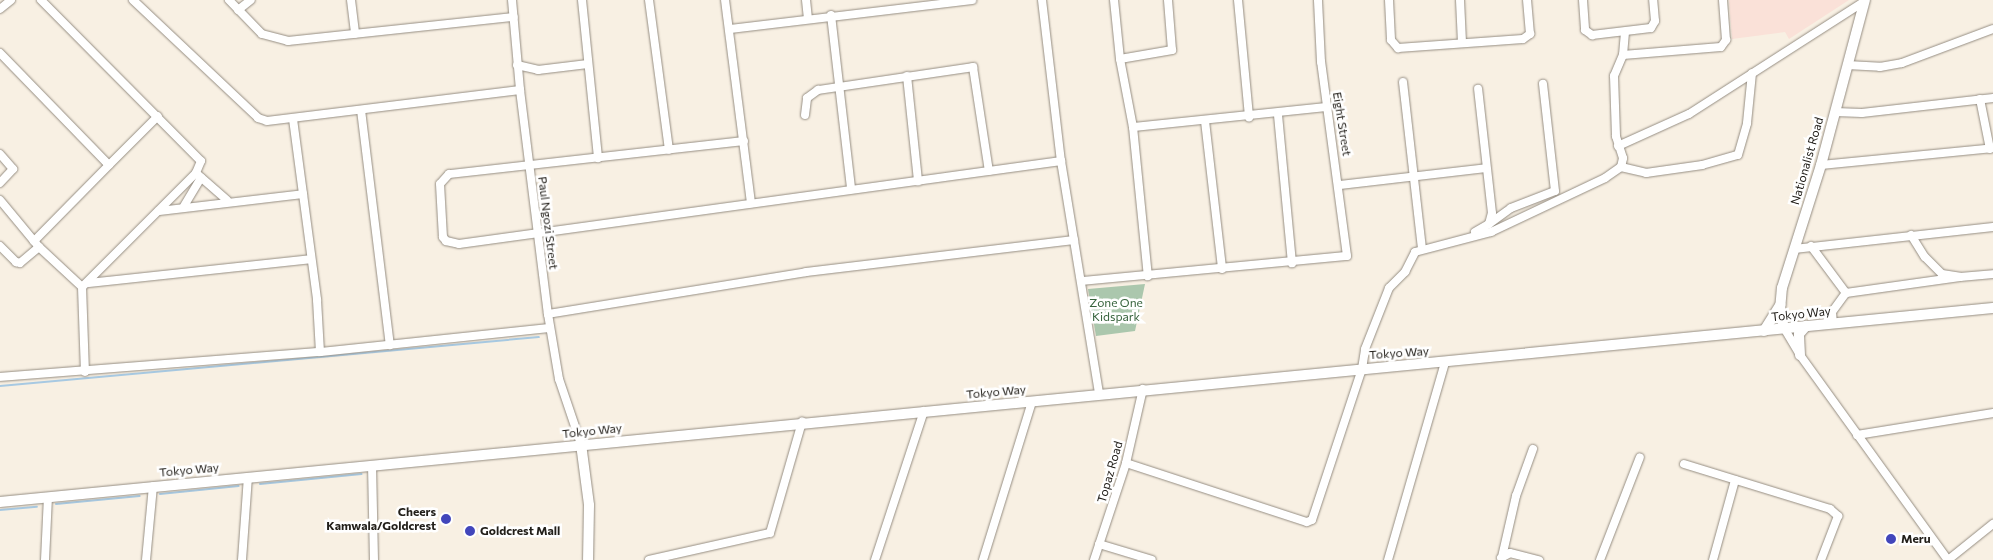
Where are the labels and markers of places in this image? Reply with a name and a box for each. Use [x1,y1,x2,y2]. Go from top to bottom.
place label: Cheers Kamwala/Goldcrest [326,505,436,533]
marker: Cheers Kamwala/Goldcrest [440,513,452,525]
place label: Goldcrest Mall [480,524,560,538]
marker: Goldcrest Mall [464,525,476,537]
place label: Meru [1901,532,1931,546]
marker: Meru [1885,533,1897,545]

